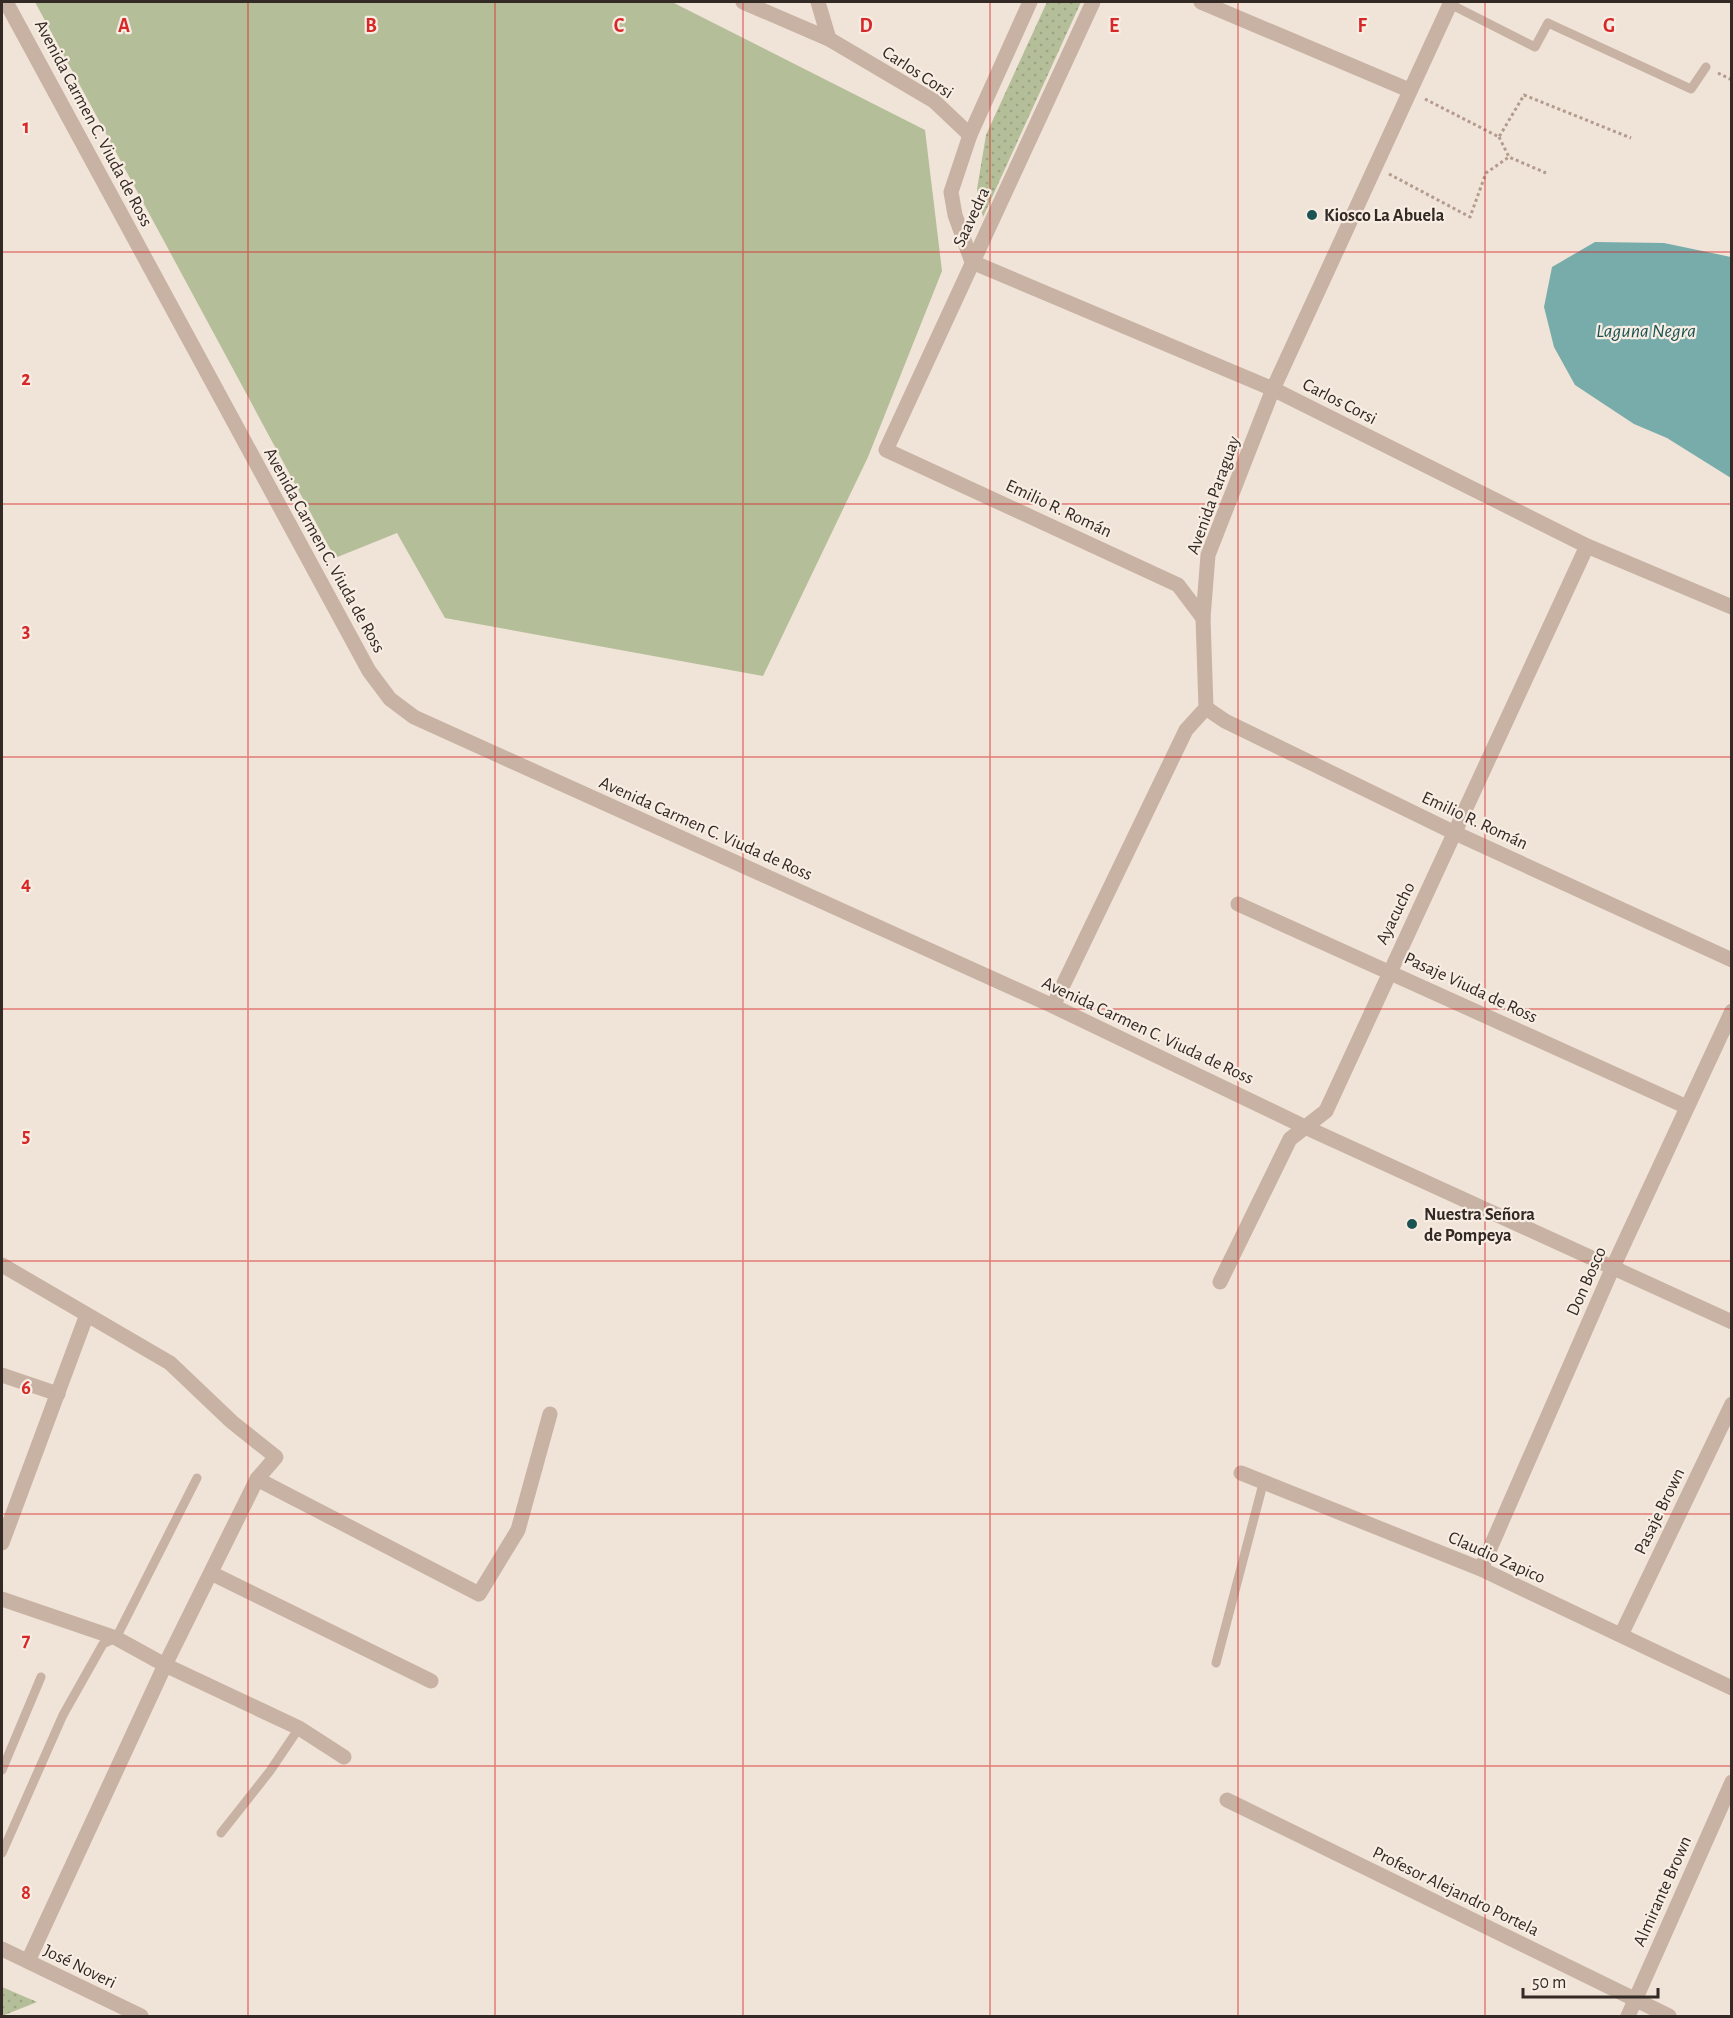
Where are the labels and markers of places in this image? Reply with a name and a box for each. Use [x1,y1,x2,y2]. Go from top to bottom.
place label: Kiosco La Abuela [1324,207,1445,225]
marker: Kiosco La Abuela [1305,208,1319,222]
place label: Nuestra Señora de Pompeya [1424,1206,1535,1245]
marker: Nuestra Señora de Pompeya [1405,1217,1419,1231]

